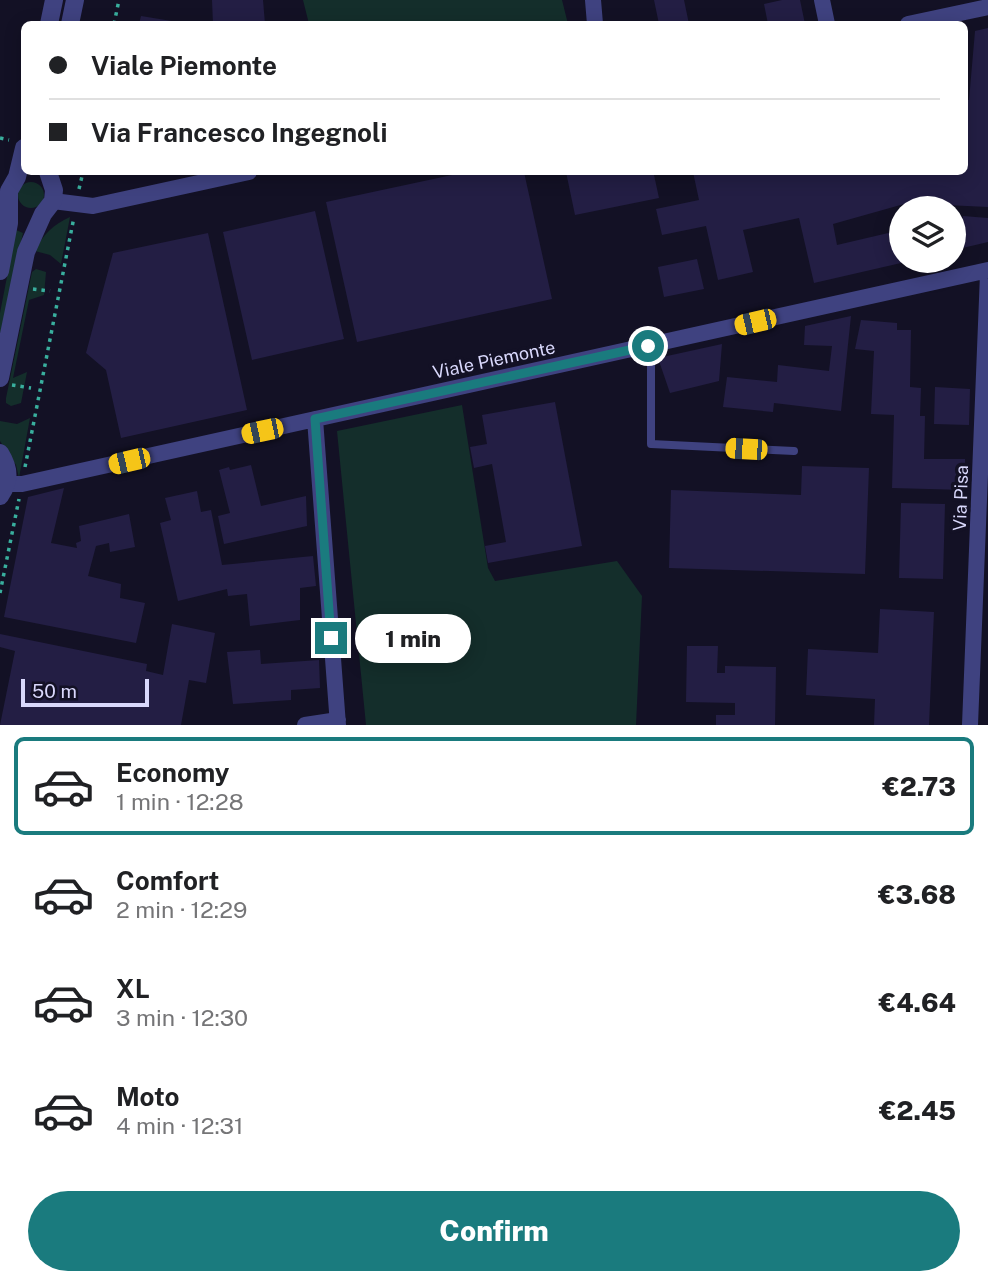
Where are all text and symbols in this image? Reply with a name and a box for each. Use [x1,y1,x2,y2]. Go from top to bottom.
text: Viale Piemonte [91,50,277,81]
text: Via Francesco Ingegnoli [91,117,387,148]
map controls [889,196,966,273]
button: layers [889,196,966,273]
car [733,307,778,337]
route start [632,330,664,362]
street label: Viale Piemonte [431,336,557,383]
car [240,416,285,446]
car [725,437,768,461]
car [107,446,152,476]
street label: Via Pisa [949,465,972,531]
callout: 1 min [356,614,471,662]
route end [315,622,347,654]
text: 1 min [385,625,441,652]
scale bar [21,676,149,708]
text: 50 m [32,680,77,702]
icon: car [32,755,95,818]
text: Economy [116,757,229,788]
text: €2.73 [882,771,956,802]
text: 1 min · 12:28 [116,788,244,815]
icon: car [32,863,95,926]
text: Comfort [116,865,219,896]
text: €3.68 [878,879,956,910]
text: 2 min · 12:29 [116,896,247,923]
icon: car [32,971,95,1034]
text: XL [116,973,150,1004]
text: €4.64 [879,987,956,1018]
text: 3 min · 12:30 [116,1004,248,1031]
icon: car [32,1079,95,1142]
text: Moto [116,1081,179,1112]
text: €2.45 [879,1095,956,1126]
text: 4 min · 12:31 [116,1112,243,1139]
button: Confirm [28,1191,960,1271]

